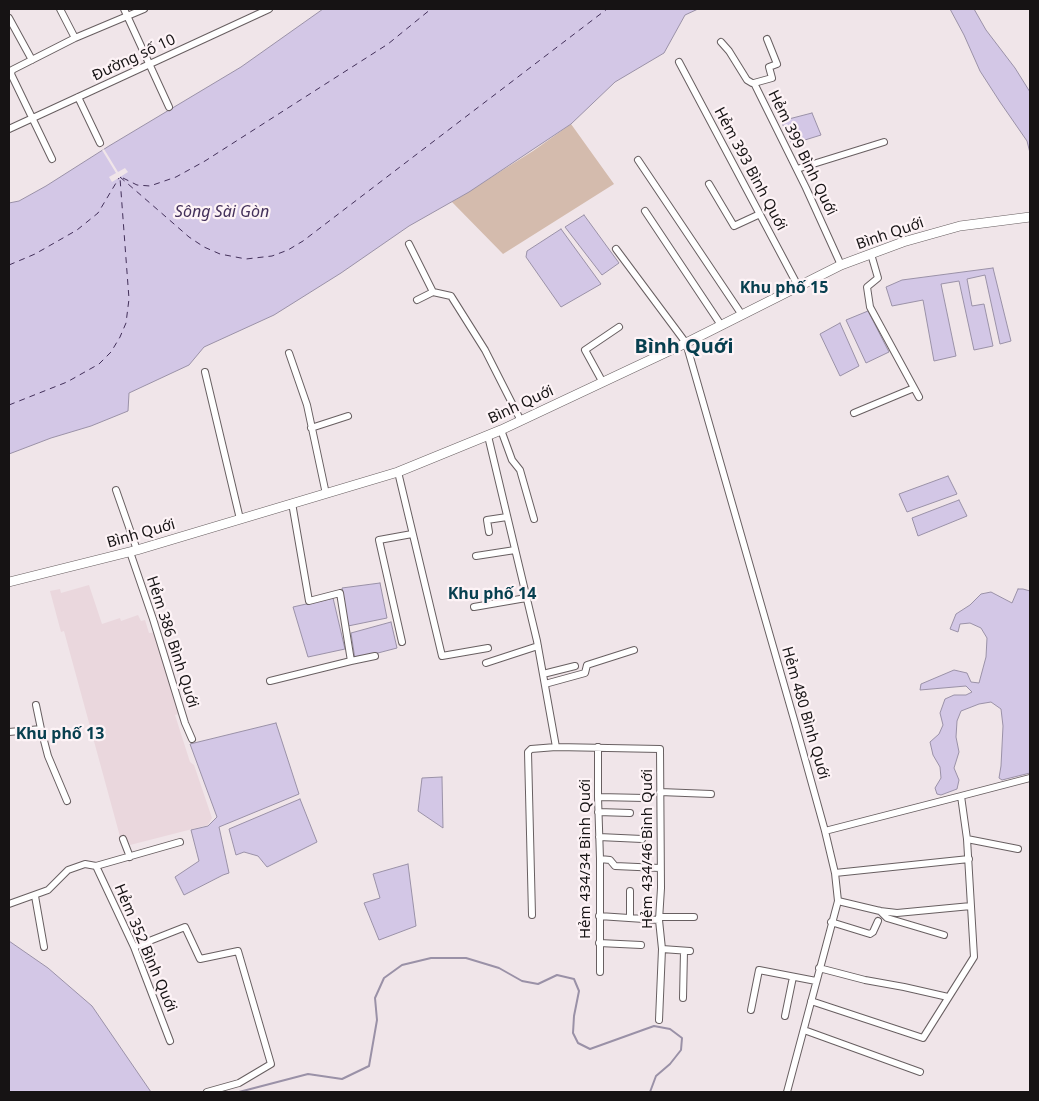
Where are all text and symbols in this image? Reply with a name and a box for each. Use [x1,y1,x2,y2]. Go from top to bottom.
street label: Đường số 10 [89,31,179,85]
street label: Hẻm 399 Bình Quới [764,87,840,219]
street label: Hẻm 393 Bình Quới [710,104,790,234]
water label: Sông Sài Gòn [175,202,269,222]
street label: Bình Quới [854,214,926,254]
district label: Khu phố 15 [740,278,828,298]
district label: Bình Quới [635,335,733,359]
street label: Bình Quới [485,382,557,428]
street label: Bình Quới [105,516,177,552]
street label: Hẻm 386 Bình Quới [142,574,202,710]
district label: Khu phố 14 [448,584,536,604]
street label: Hẻm 480 Bình Quới [777,645,833,781]
district label: Khu phố 13 [16,724,104,744]
street label: Hẻm 434/46 Bình Quới [639,769,657,929]
street label: Hẻm 434/34 Bình Quới [577,779,595,939]
street label: Hẻm 352 Bình Quới [110,881,180,1015]

